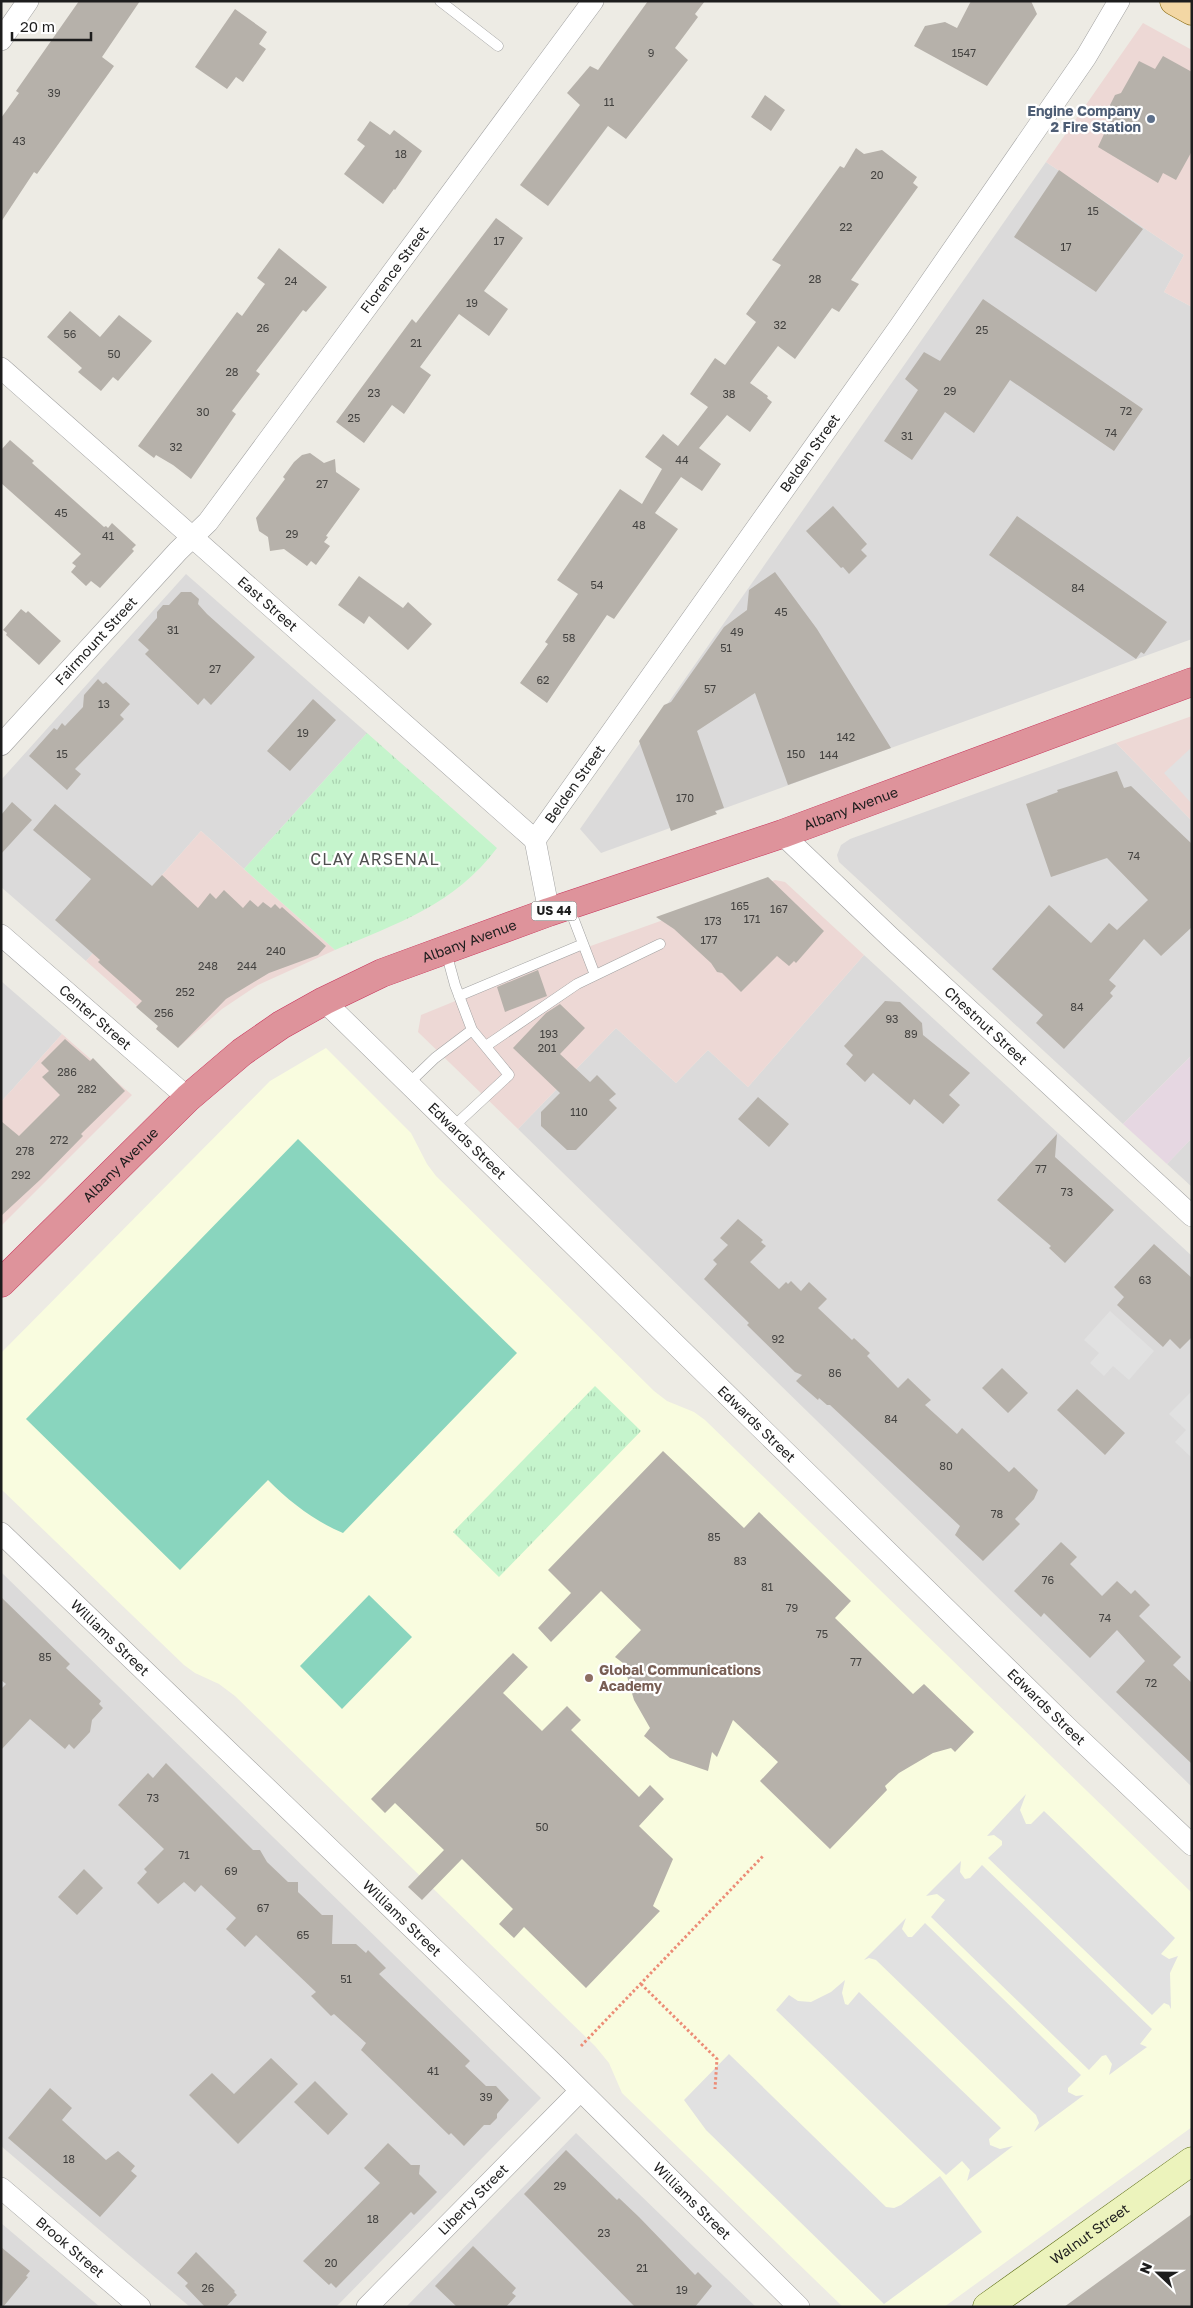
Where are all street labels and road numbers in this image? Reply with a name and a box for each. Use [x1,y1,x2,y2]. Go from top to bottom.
street label: Florence Street [356,223,432,316]
street label: Belden Street [776,410,843,495]
street label: East Street [235,572,302,634]
street label: Fairmount Street [51,593,140,688]
street label: Belden Street [541,741,608,826]
street label: Albany Avenue [801,783,900,833]
road number: US 44 [532,901,576,920]
street label: Albany Avenue [420,916,519,966]
street label: Center Street [56,981,135,1053]
street label: Chestnut Street [941,983,1031,1068]
street label: Edwards Street [425,1099,510,1182]
street label: Albany Avenue [79,1124,161,1205]
street label: Edwards Street [715,1382,800,1465]
street label: Williams Street [67,1596,153,1679]
street label: Edwards Street [1004,1665,1089,1748]
street label: Williams Street [359,1876,445,1959]
street label: Williams Street [650,2158,735,2243]
street label: Liberty Street [434,2160,511,2238]
street label: Walnut Street [1047,2200,1132,2267]
street label: Brook Street [33,2213,108,2281]

